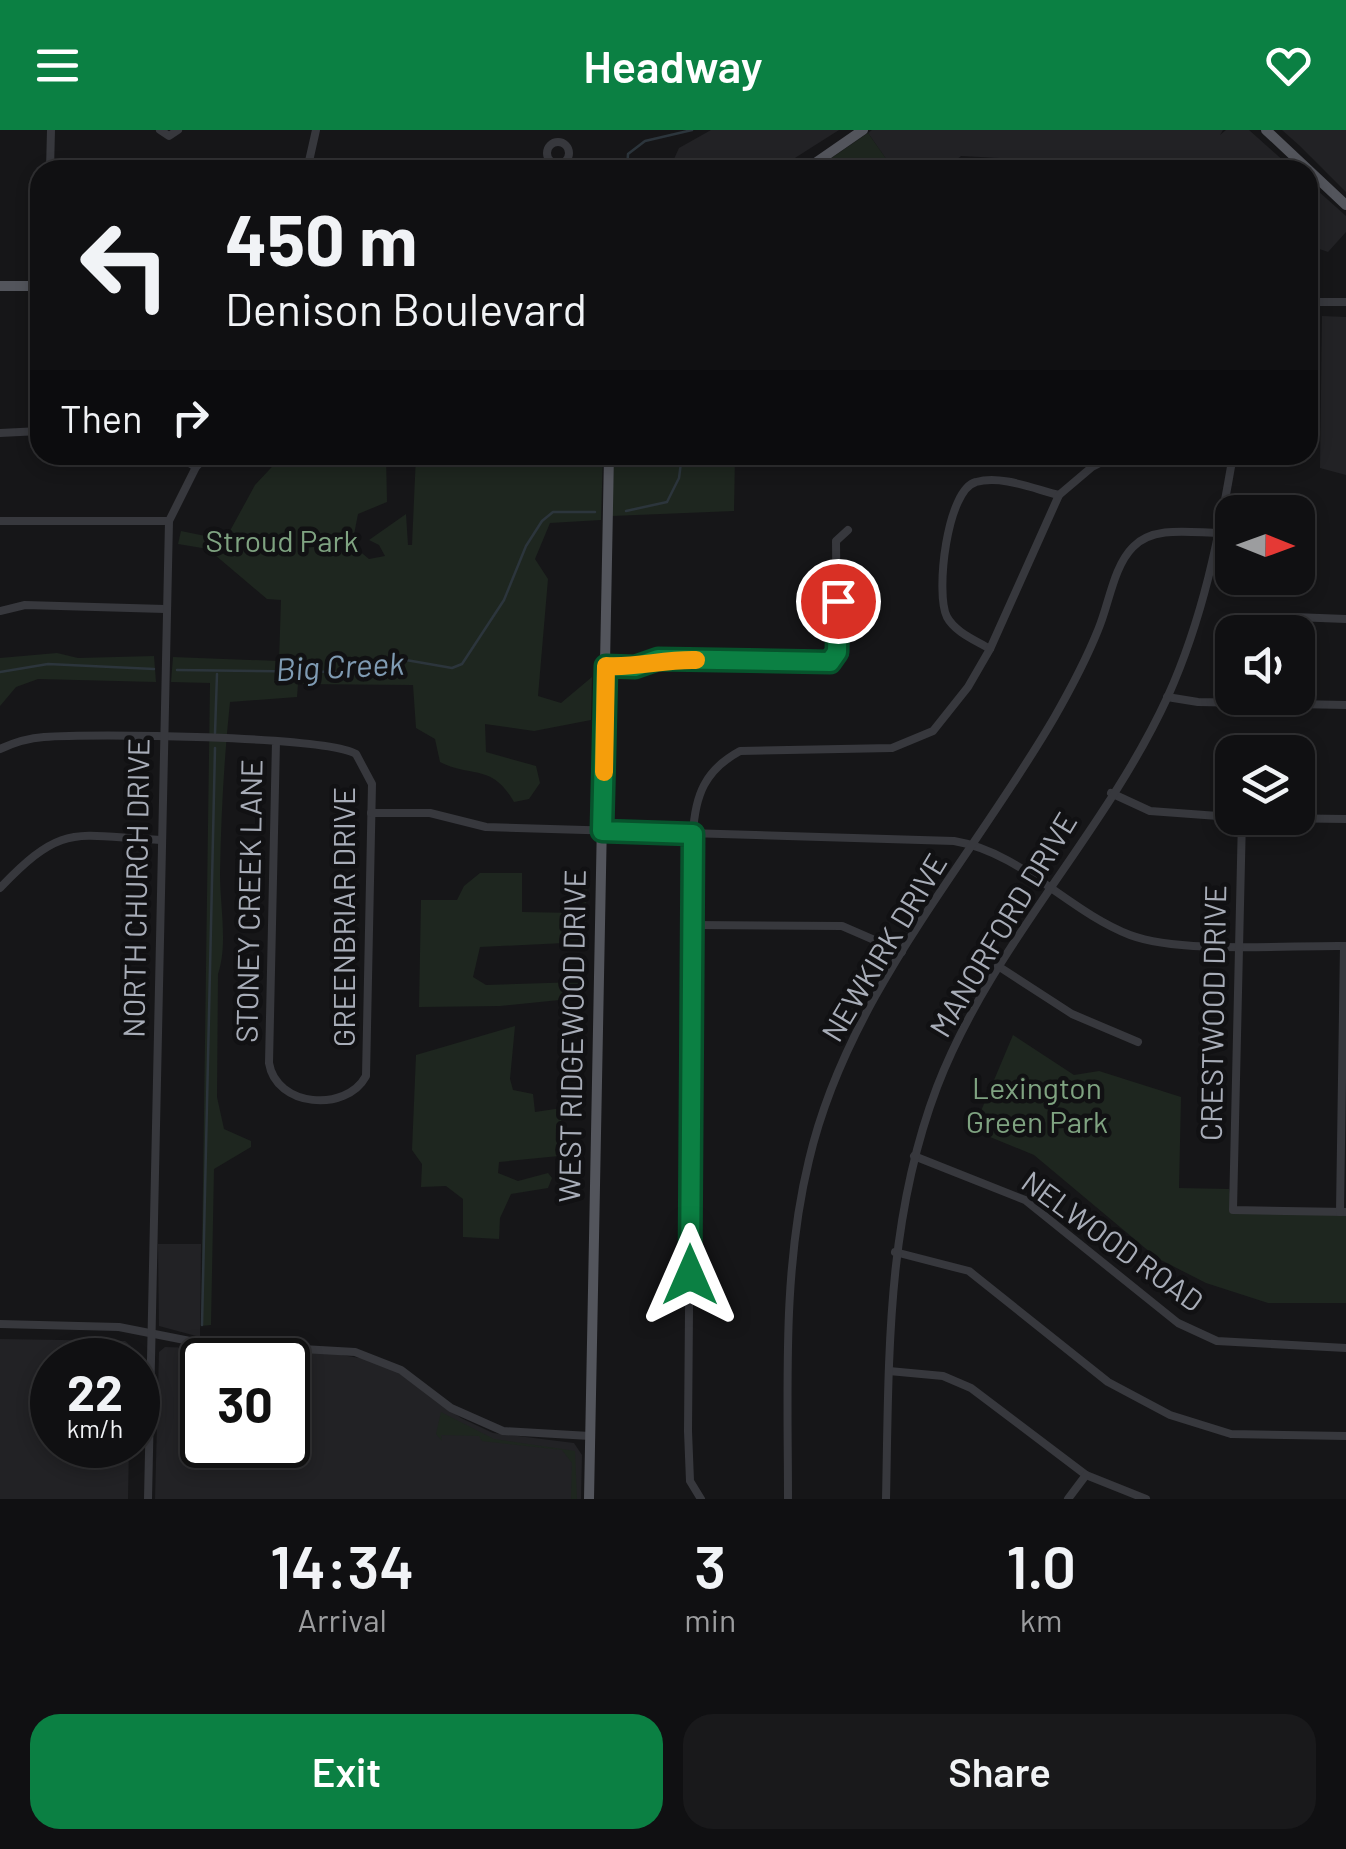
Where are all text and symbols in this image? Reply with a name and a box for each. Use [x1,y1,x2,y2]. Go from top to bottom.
icon: menu [30,38,85,93]
text: Headway [583,38,763,92]
icon: heart [1261,38,1316,93]
text: 450 m [225,196,417,280]
icon: left [60,200,190,330]
text: Denison Boulevard [225,281,587,335]
icon: right [163,390,218,445]
text: Then [60,395,143,441]
north arrow [1215,495,1315,595]
map controls [1215,495,1315,835]
park label: Stroud Park [206,522,358,558]
pin [796,559,881,644]
icon: arrive [811,574,866,629]
button: sound [1215,615,1315,715]
water label: Big Creek [275,643,406,687]
button: layers [1215,735,1315,835]
street label: NORTH CHURCH DRIVE [114,738,156,1038]
street label: STONEY CREEK LANE [228,759,268,1043]
street label: GREENBRIAR DRIVE [325,787,361,1047]
street label: MANORFORD DRIVE [921,805,1084,1043]
street label: NEWKIRK DRIVE [813,846,954,1047]
street label: WEST RIDGEWOOD DRIVE [550,869,592,1203]
street label: CRESTWOOD DRIVE [1192,885,1232,1141]
park label: Lexington Green Park [966,1069,1108,1139]
street label: NELWOOD ROAD [1015,1163,1211,1318]
position arrow [638,1223,742,1327]
speed limit sign: 30 [180,1338,310,1468]
text: 22 [67,1361,123,1421]
text: km/h [67,1413,123,1443]
text: 14:34 [270,1529,414,1601]
text: 3 [694,1529,726,1601]
text: 1.0 [1006,1529,1076,1601]
text: Arrival [297,1600,387,1638]
text: min [684,1600,736,1638]
text: km [1020,1600,1062,1638]
button: Exit [30,1714,663,1829]
button: Share [683,1714,1316,1829]

